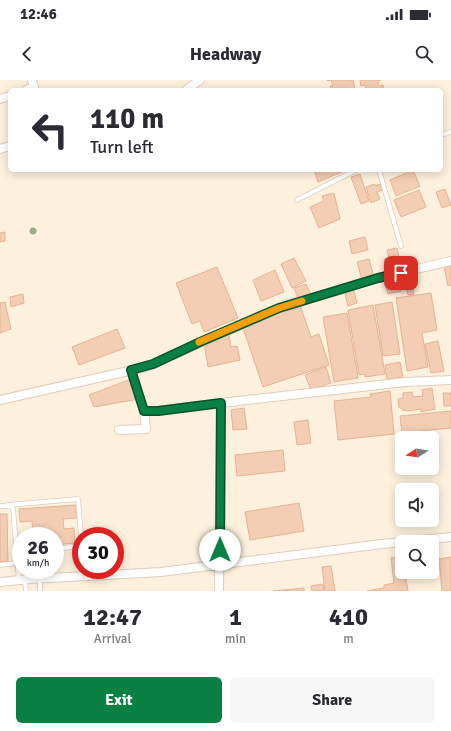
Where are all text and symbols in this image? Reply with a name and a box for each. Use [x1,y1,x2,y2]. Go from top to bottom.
text: 12:46 [20,5,57,23]
icon: back [16,43,38,65]
text: Headway [190,43,261,65]
icon: search [413,43,435,65]
text: 110 m [90,102,164,136]
icon: left [24,104,76,156]
text: Turn left [90,136,153,158]
pin [384,256,418,290]
icon: arrive [390,262,412,284]
north arrow [395,431,439,475]
map controls [395,431,439,579]
button: sound [395,483,439,527]
speed limit sign: 30 [72,527,124,579]
position arrow [199,529,241,571]
text: 26 [27,535,49,560]
button: search [395,535,439,579]
text: km/h [27,557,49,569]
text: 12:47 [83,602,142,632]
text: 1 [229,602,242,632]
text: 410 [329,602,368,632]
text: Arrival [94,631,131,647]
text: min [225,631,246,647]
text: m [343,631,354,647]
button: Exit [16,677,222,723]
button: Share [230,677,435,723]

